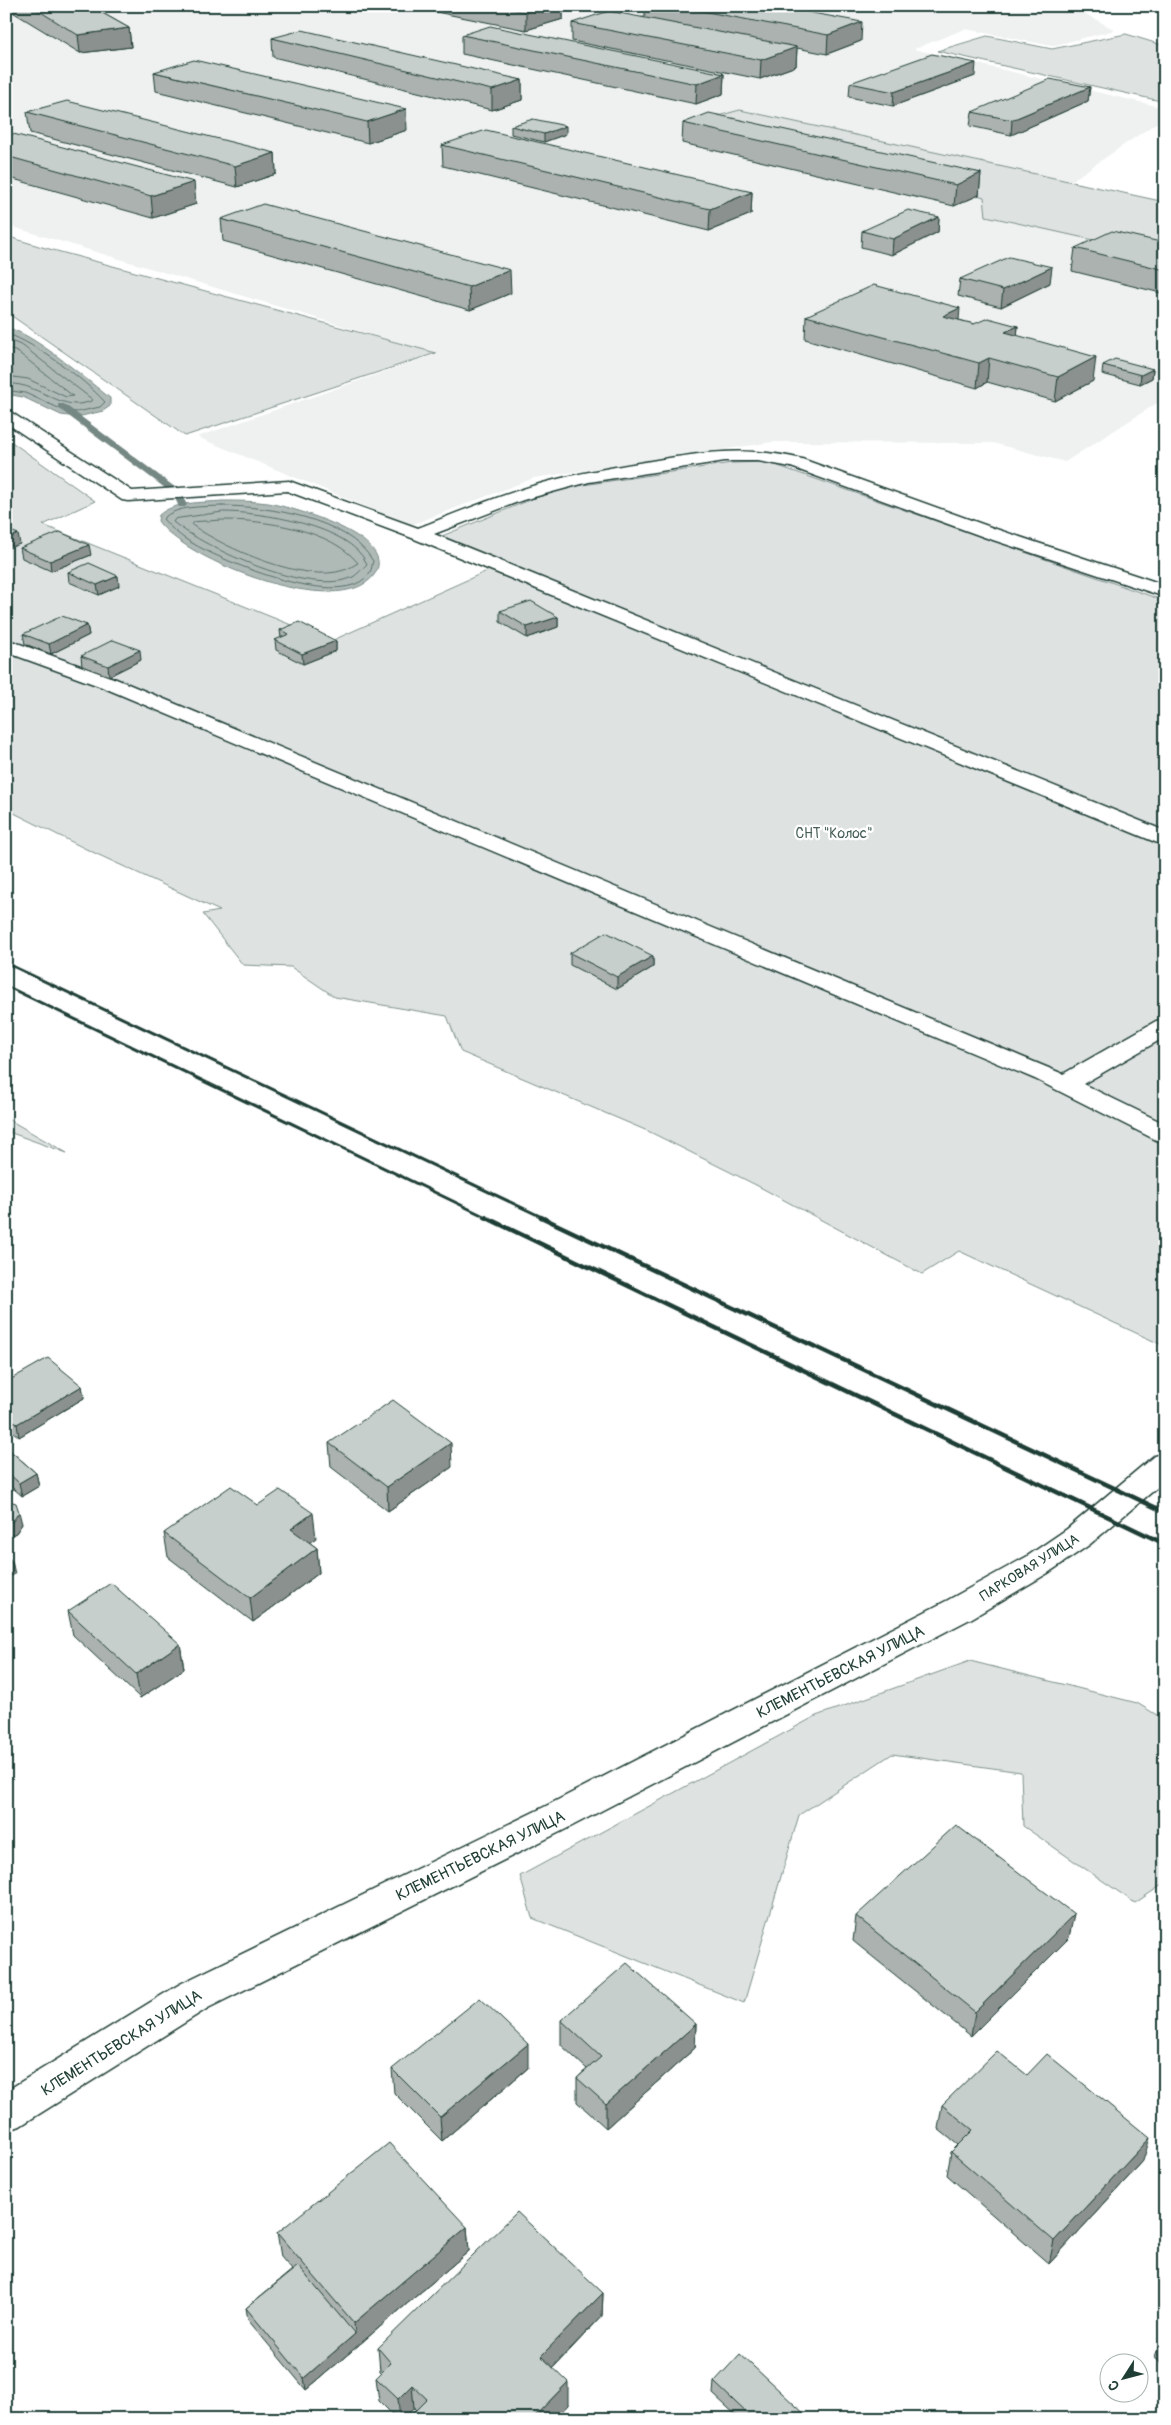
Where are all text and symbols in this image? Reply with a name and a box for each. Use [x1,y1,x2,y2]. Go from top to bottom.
park label: СНТ "Колос" [795,825,873,842]
street label: ПАРКОВАЯ УЛИЦА [977,1530,1082,1605]
street label: КЛЕМЕНТЬЕВСКАЯ УЛИЦА [753,1621,928,1723]
street label: КЛЕМЕНТЬЕВСКАЯ УЛИЦА [393,1806,568,1906]
street label: КЛЕМЕНТЬЕВСКАЯ УЛИЦА [37,1985,206,2101]
north arrow [1098,2352,1148,2402]
text: С [1104,2377,1123,2394]

